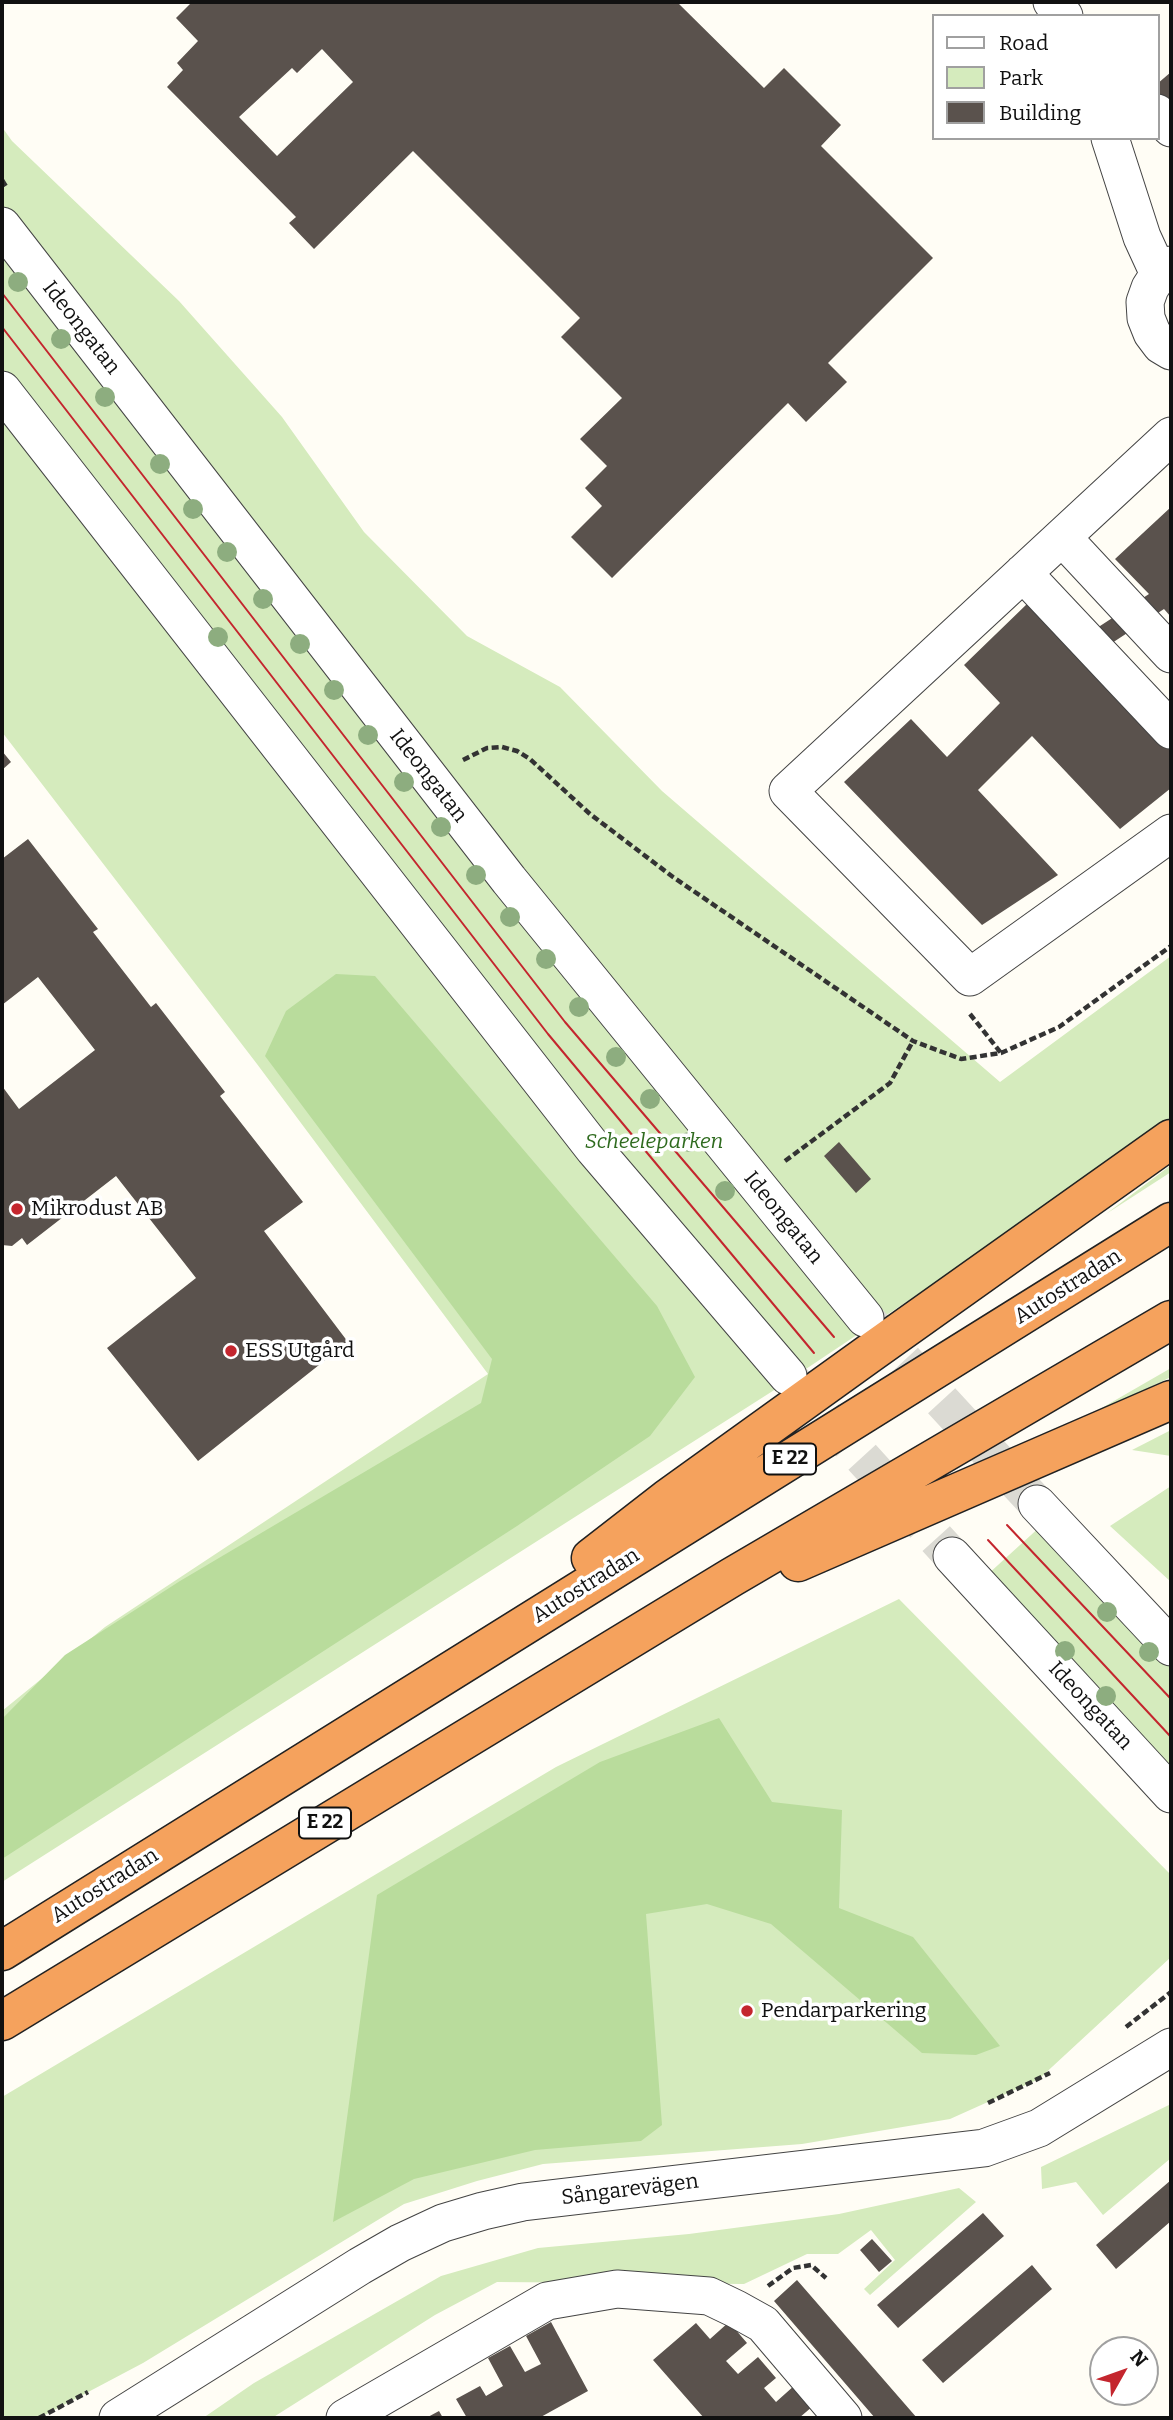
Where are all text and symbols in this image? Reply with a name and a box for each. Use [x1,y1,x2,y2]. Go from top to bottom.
legend [932,14,1159,140]
text: Road [999,30,1048,56]
text: Park [999,65,1043,91]
text: Building [999,100,1081,126]
street label: Ideongatan [37,276,125,380]
street label: Ideongatan [384,724,472,828]
park label: Scheeleparken [585,1129,723,1155]
street label: Ideongatan [738,1167,828,1269]
place label: Mikrodust AB [31,1196,164,1222]
marker: Mikrodust AB [9,1201,25,1217]
street label: Autostradan [1010,1244,1126,1330]
place label: ESS Utgård [245,1338,355,1364]
marker: ESS Utgård [223,1343,239,1359]
road number: E 22 [764,1443,816,1474]
street label: Autostradan [528,1543,644,1629]
street label: Ideongatan [1043,1657,1137,1755]
road number: E 22 [299,1808,351,1839]
street label: Autostradan [47,1843,163,1929]
place label: Pendarparkering [761,1998,926,2024]
marker: Pendarparkering [739,2003,755,2019]
street label: Sångarevägen [560,2169,700,2211]
north arrow [1089,2336,1159,2406]
text: N [1125,2345,1152,2371]

